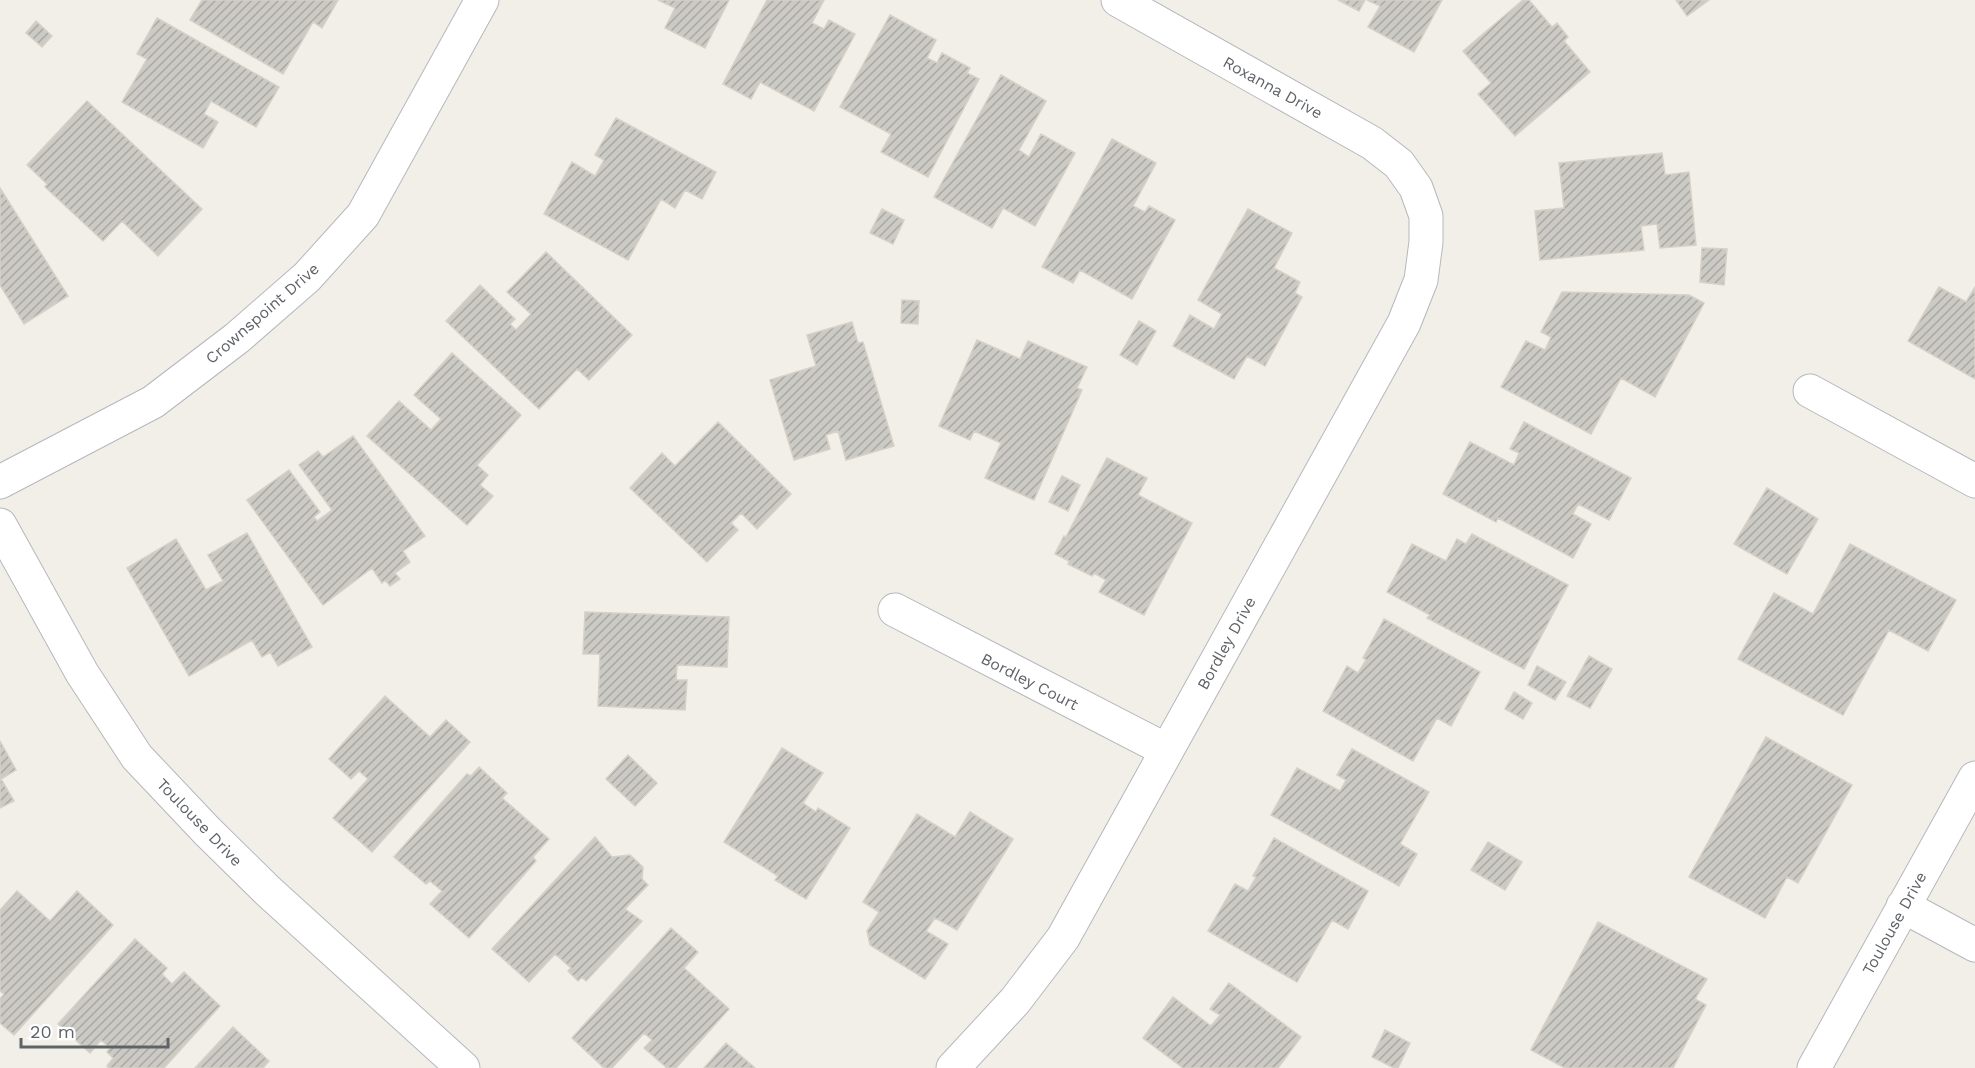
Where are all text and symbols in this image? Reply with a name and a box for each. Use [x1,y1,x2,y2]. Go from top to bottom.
street label: Roxanna Drive [1220,52,1326,123]
street label: Crownspoint Drive [202,259,323,368]
street label: Bordley Drive [1193,594,1260,693]
street label: Bordley Court [978,649,1082,714]
street label: Toulouse Drive [153,775,246,870]
street label: Toulouse Drive [1858,868,1931,978]
scale bar [21,1011,168,1049]
text: 20 m [30,1021,75,1042]

